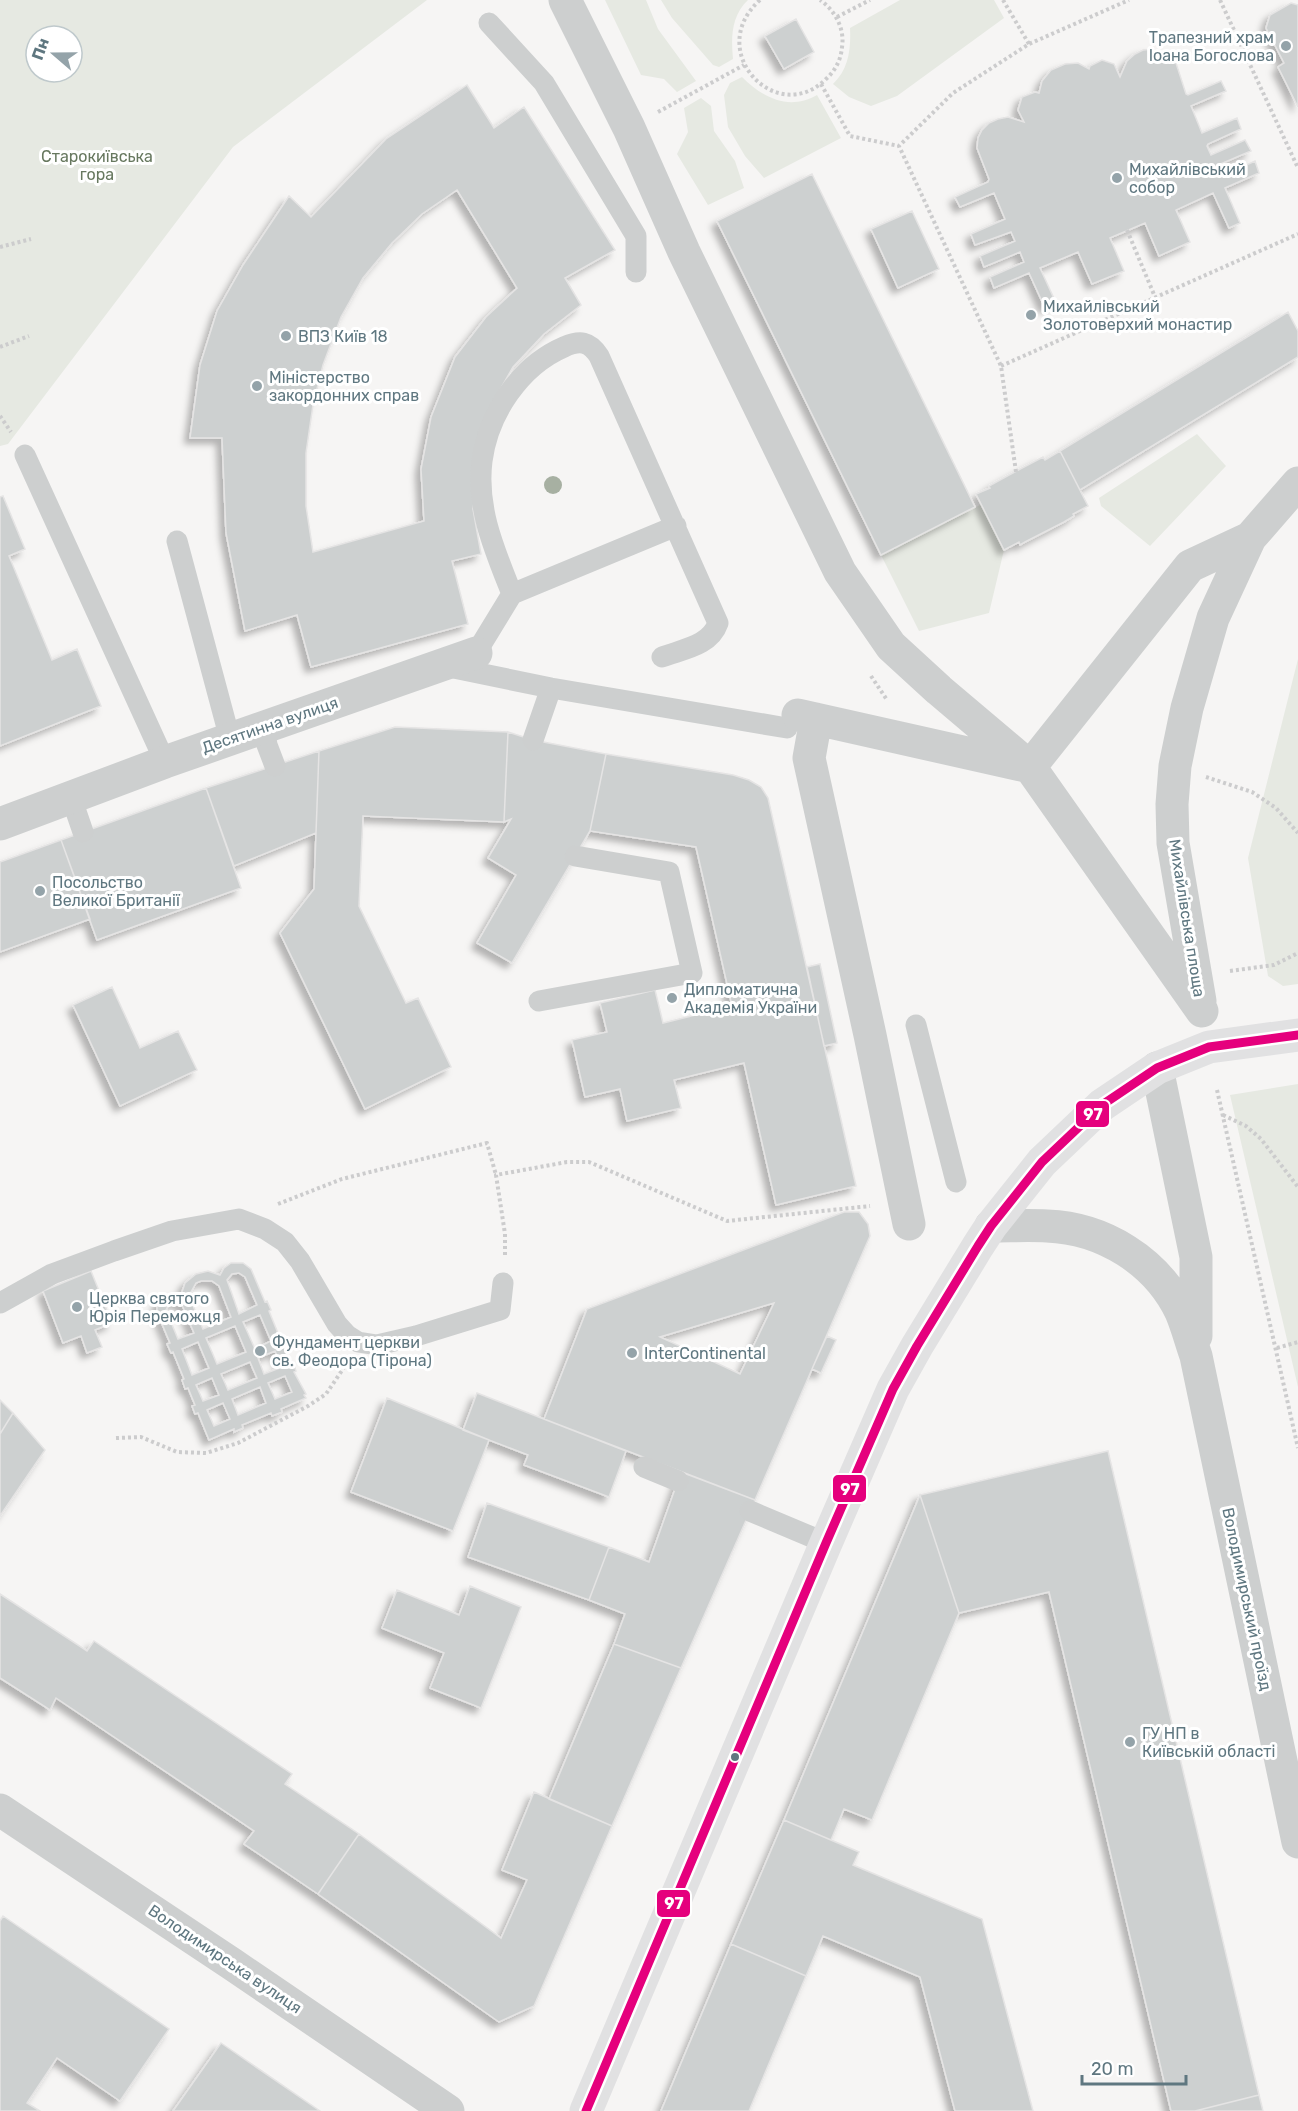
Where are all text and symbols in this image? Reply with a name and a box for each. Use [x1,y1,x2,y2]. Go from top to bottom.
north arrow [24,24,84,84]
place label: Трапезний храм Іоана Богослова [1149,28,1274,65]
text: Пн [28,35,53,63]
marker: Трапезний храм Іоана Богослова [1279,39,1293,53]
park label: Старокиївська гора [41,147,153,184]
place label: Михайлівський собор [1129,160,1246,197]
marker: Михайлівський собор [1110,171,1124,185]
place label: Михайлівський Золотоверхий монастир [1043,297,1232,334]
marker: Михайлівський Золотоверхий монастир [1024,308,1038,322]
place label: ВПЗ Київ 18 [298,327,388,346]
marker: ВПЗ Київ 18 [279,329,293,343]
place label: Міністерство закордонних справ [269,368,419,405]
marker: Міністерство закордонних справ [250,379,264,393]
street label: Десятинна вулиця [199,693,341,757]
street label: Михайлівська площа [1165,838,1209,998]
place label: Посольство Великої Британії [52,873,181,910]
marker: Посольство Великої Британії [33,884,47,898]
place label: Дипломатична Академія України [684,980,817,1017]
marker: Дипломатична Академія України [665,991,679,1005]
line badge: 97 [1075,1100,1110,1128]
text: 97 [1083,1105,1103,1124]
place label: Церква святого Юрія Переможця [89,1289,221,1326]
marker: Церква святого Юрія Переможця [70,1300,84,1314]
place label: Фундамент церкви св. Феодора (Тірона) [272,1333,432,1370]
marker: Фундамент церкви св. Феодора (Тірона) [253,1344,267,1358]
place label: InterContinental [644,1344,766,1363]
marker: InterContinental [625,1346,639,1360]
line badge: 97 [832,1474,867,1503]
text: 97 [840,1480,860,1499]
street label: Володимирський проїзд [1218,1506,1276,1693]
place label: ГУ НП в Київській області [1142,1724,1275,1761]
marker: ГУ НП в Київській області [1123,1735,1137,1749]
unlabelled marker [729,1751,741,1763]
line badge: 97 [656,1889,691,1918]
text: 97 [664,1894,684,1913]
street label: Володимирська вулиця [145,1901,305,2017]
scale bar [1082,2048,1186,2086]
text: 20 m [1091,2058,1133,2080]

